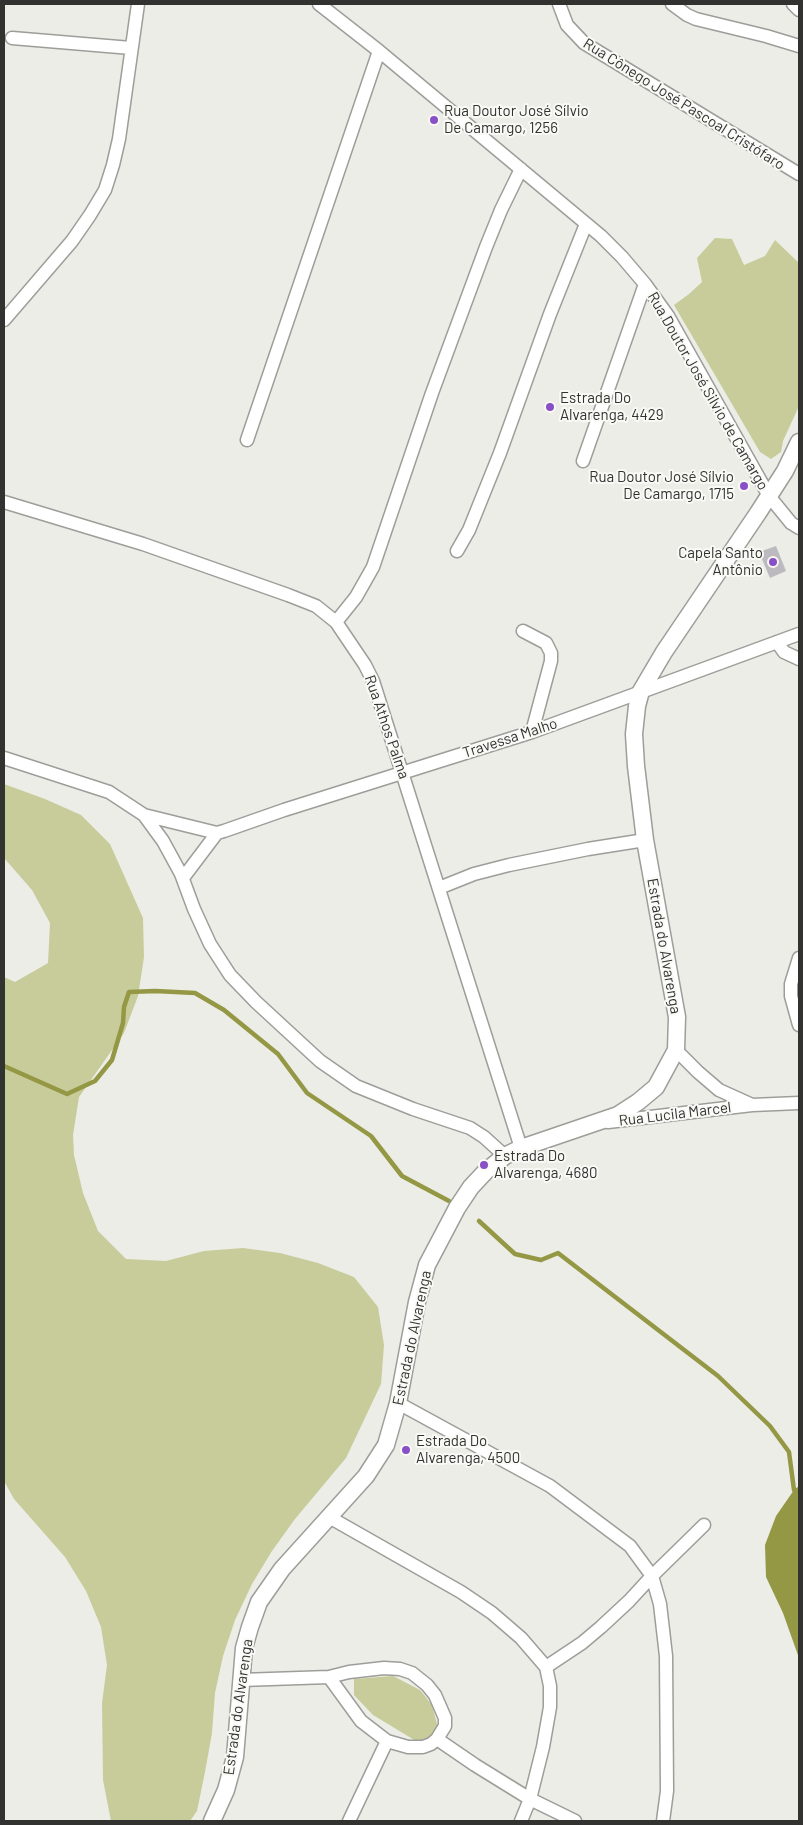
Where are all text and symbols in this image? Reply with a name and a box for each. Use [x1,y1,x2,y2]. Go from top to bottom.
street label: Rua Cônego José Pascoal Cristófaro [580,34,788,174]
place label: Rua Doutor José Sílvio De Camargo, 1256 [444,102,589,137]
marker: Rua Doutor José Sílvio De Camargo, 1256 [428,114,440,126]
street label: Rua Doutor José Silvio de Camargo [644,289,772,493]
place label: Estrada Do Alvarenga, 4429 [560,389,664,424]
marker: Estrada Do Alvarenga, 4429 [544,401,556,413]
place label: Rua Doutor José Sílvio De Camargo, 1715 [589,468,734,503]
marker: Rua Doutor José Sílvio De Camargo, 1715 [738,480,750,492]
place label: Capela Santo Antônio [678,544,763,579]
marker: Capela Santo Antônio [767,556,779,568]
street label: Rua Athos Palma [361,673,413,781]
street label: Travessa Malho [460,714,560,762]
street label: Estrada do Alvarenga [643,877,685,1015]
street label: Rua Lucila Marcel [618,1098,732,1130]
place label: Estrada Do Alvarenga, 4680 [494,1147,598,1182]
marker: Estrada Do Alvarenga, 4680 [478,1159,490,1171]
street label: Estrada do Alvarenga [389,1269,435,1407]
place label: Estrada Do Alvarenga, 4500 [416,1432,520,1467]
marker: Estrada Do Alvarenga, 4500 [400,1444,412,1456]
street label: Estrada do Alvarenga [220,1638,256,1776]

